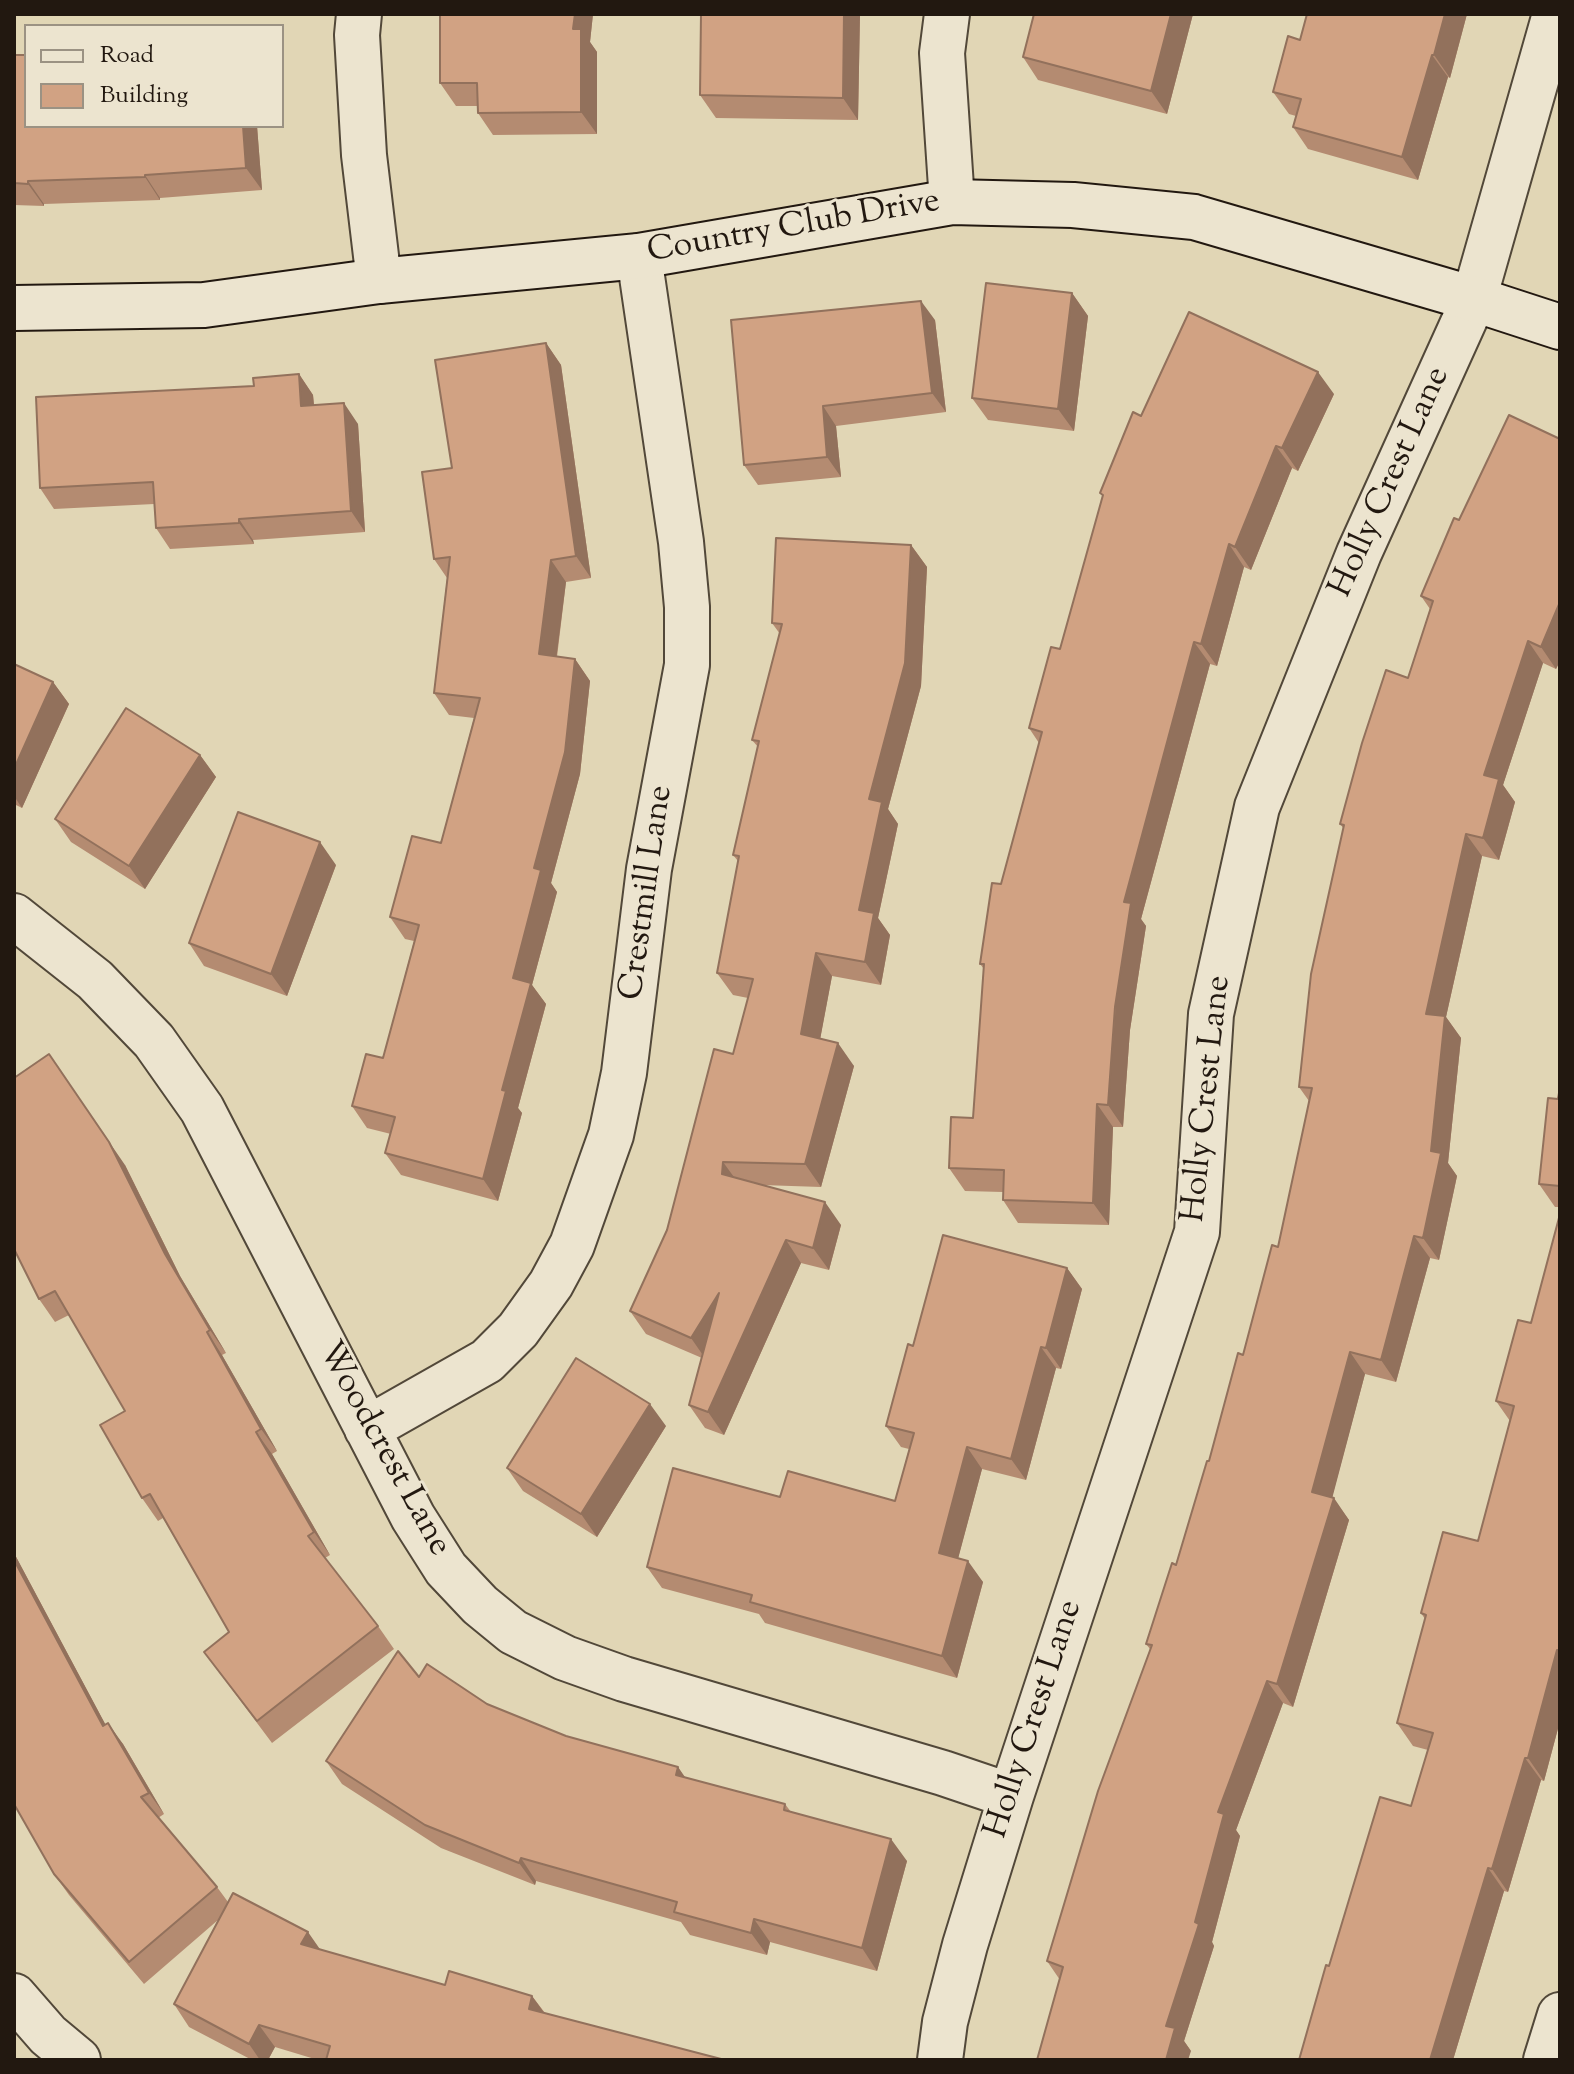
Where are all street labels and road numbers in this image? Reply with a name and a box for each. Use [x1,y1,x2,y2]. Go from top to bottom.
street label: Country Club Drive [645,183,943,275]
street label: Holly Crest Lane [1323,362,1461,604]
street label: Crestmill Lane [614,783,684,1003]
street label: Holly Crest Lane [1176,974,1242,1224]
street label: Woodcrest Lane [306,1336,458,1564]
street label: Holly Crest Lane [978,1596,1094,1844]

